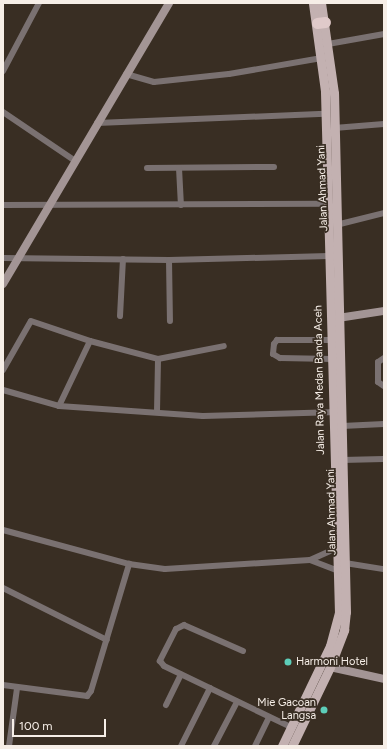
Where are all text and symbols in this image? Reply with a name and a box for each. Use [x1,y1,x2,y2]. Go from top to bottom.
street label: Jalan Ahmad Yani [315,145,331,231]
street label: Jalan Raya Medan Banda Aceh [312,305,328,455]
street label: Jalan Ahmad Yani [325,469,339,555]
place label: Harmoni Hotel [296,655,368,669]
marker: Harmoni Hotel [283,657,293,667]
place label: Mie Gacoan Langsa [257,697,316,723]
marker: Mie Gacoan Langsa [319,705,329,715]
scale bar [14,711,108,737]
text: 100 m [19,719,53,733]

